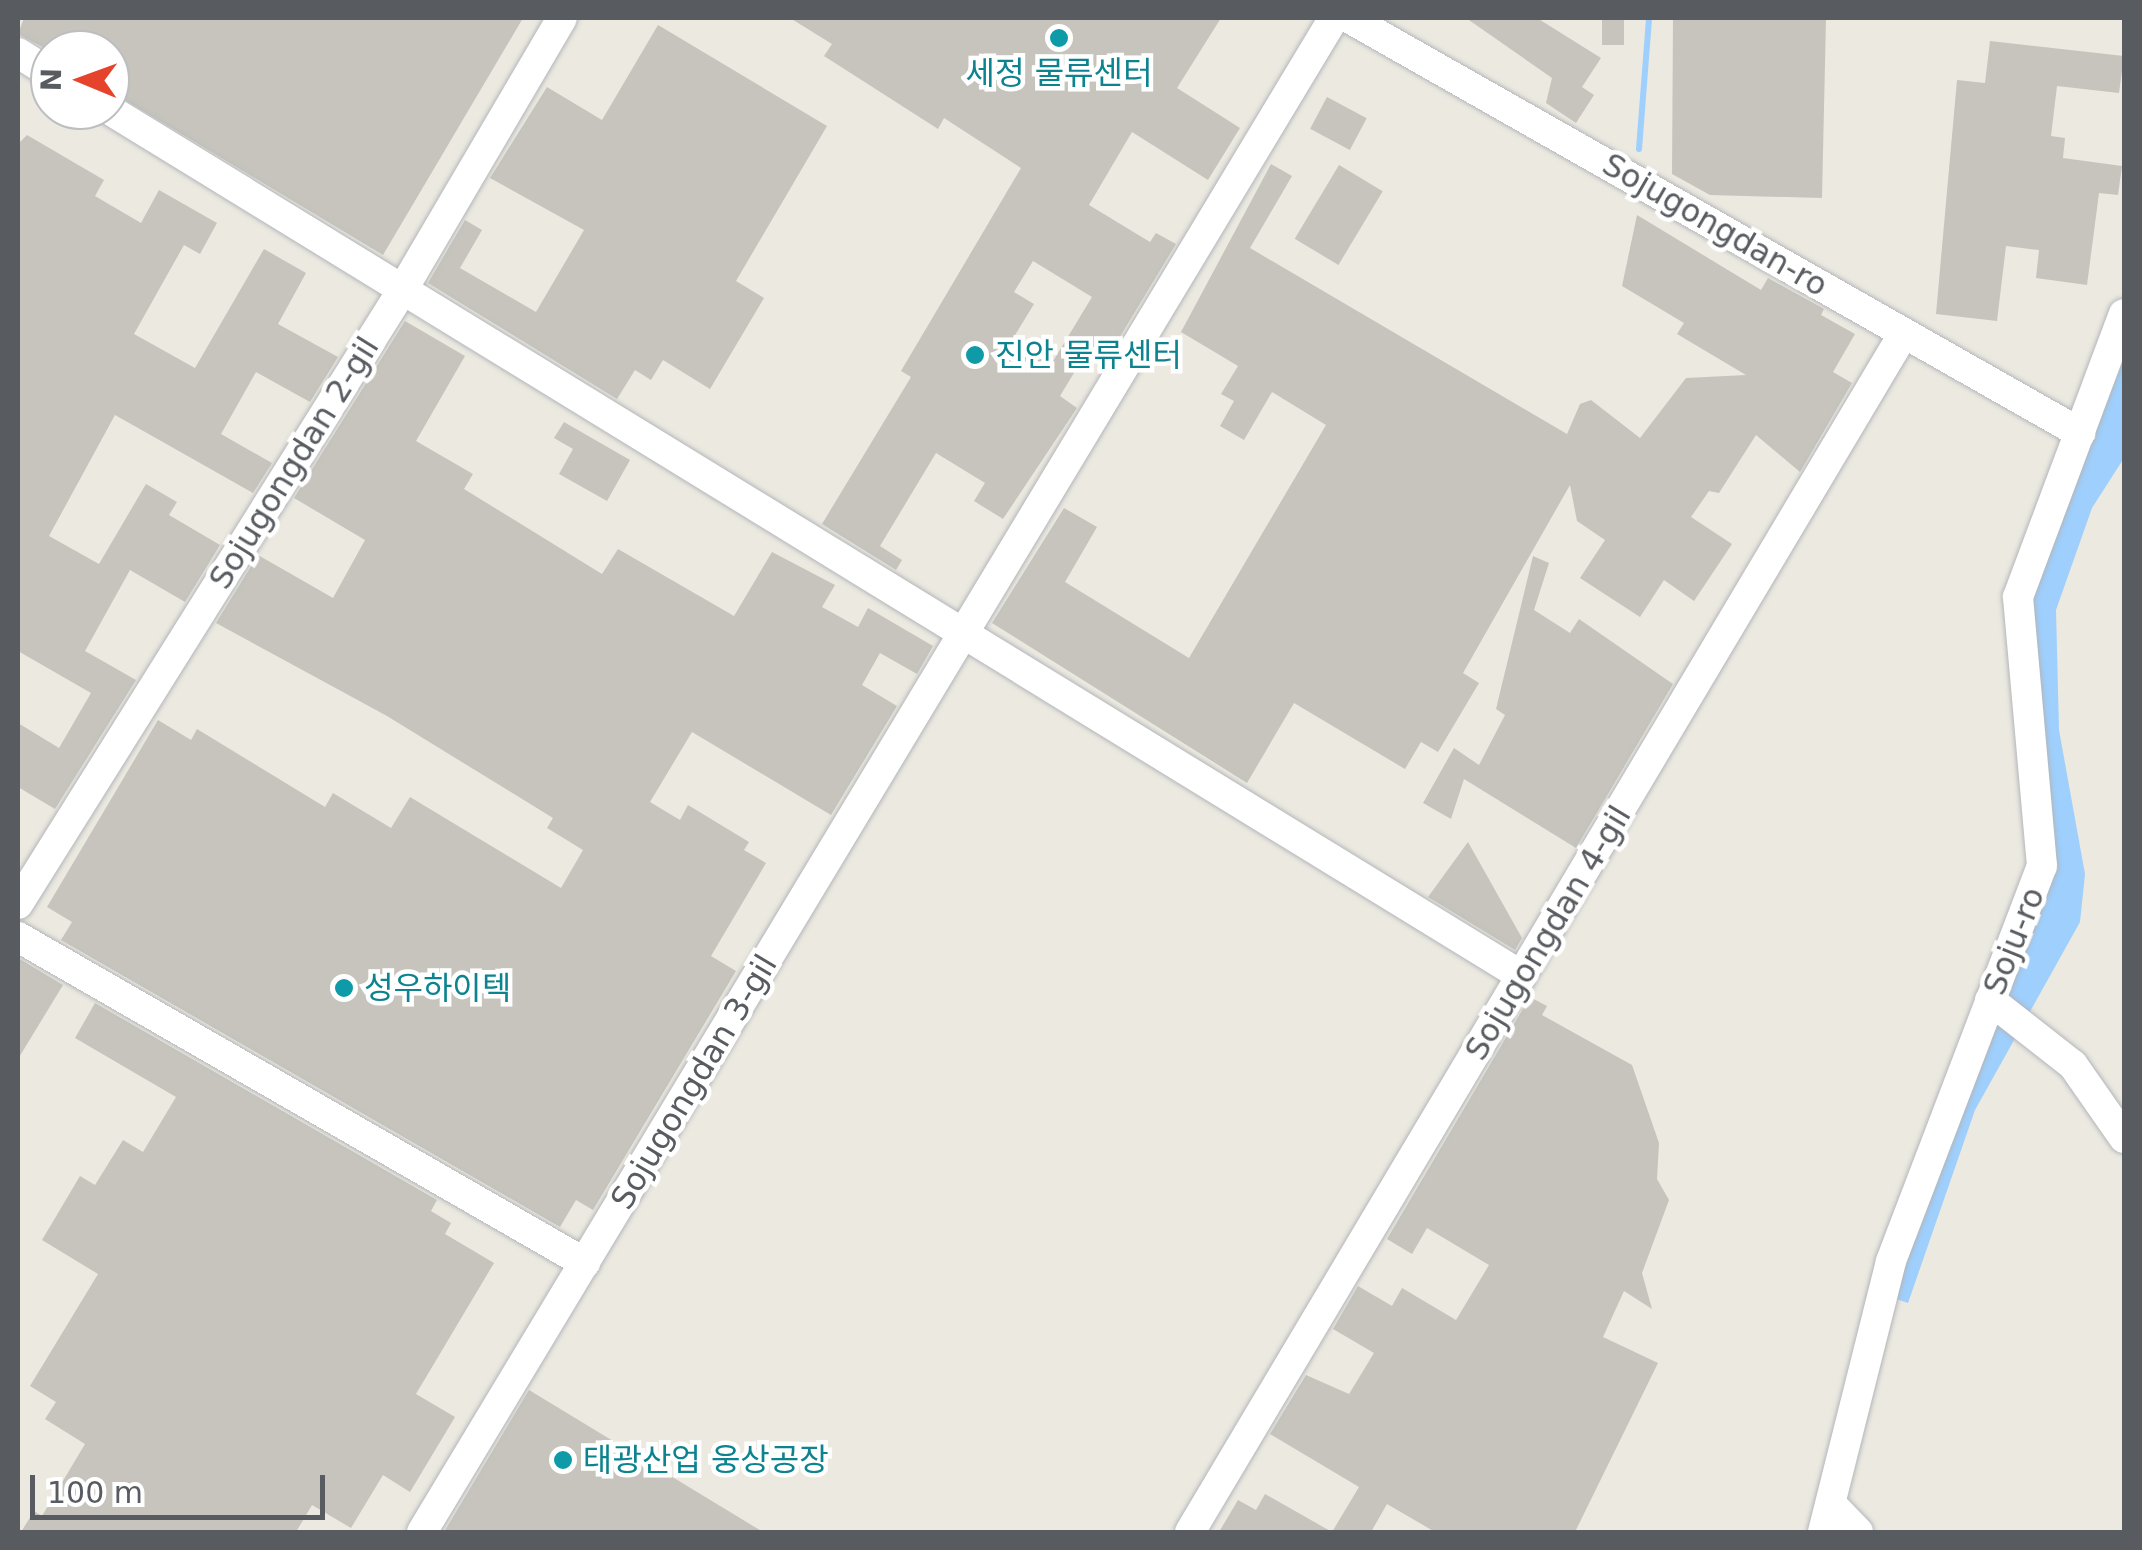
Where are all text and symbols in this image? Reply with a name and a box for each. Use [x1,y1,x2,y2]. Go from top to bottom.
marker: 세정 물류센터 [1048,27,1070,49]
north arrow [30,30,130,130]
place label: 세정 물류센터 [966,54,1152,92]
text: N [35,67,68,92]
street label: Sojugongdan-ro [1596,145,1834,305]
street label: Sojugongdan 2-gil [201,330,387,596]
place label: 진안 물류센터 [995,336,1182,374]
marker: 진안 물류센터 [964,344,986,366]
street label: Sojugongdan 4-gil [1457,799,1639,1067]
street label: Soju-ro [1975,882,2053,1000]
street label: Sojugongdan 3-gil [603,948,785,1216]
place label: 성우하이텍 [364,969,511,1007]
marker: 성우하이텍 [333,977,355,999]
place label: 태광산업 웅상공장 [583,1441,829,1479]
marker: 태광산업 웅상공장 [552,1449,574,1471]
scale bar [35,1455,330,1517]
text: 100 m [47,1475,143,1510]

